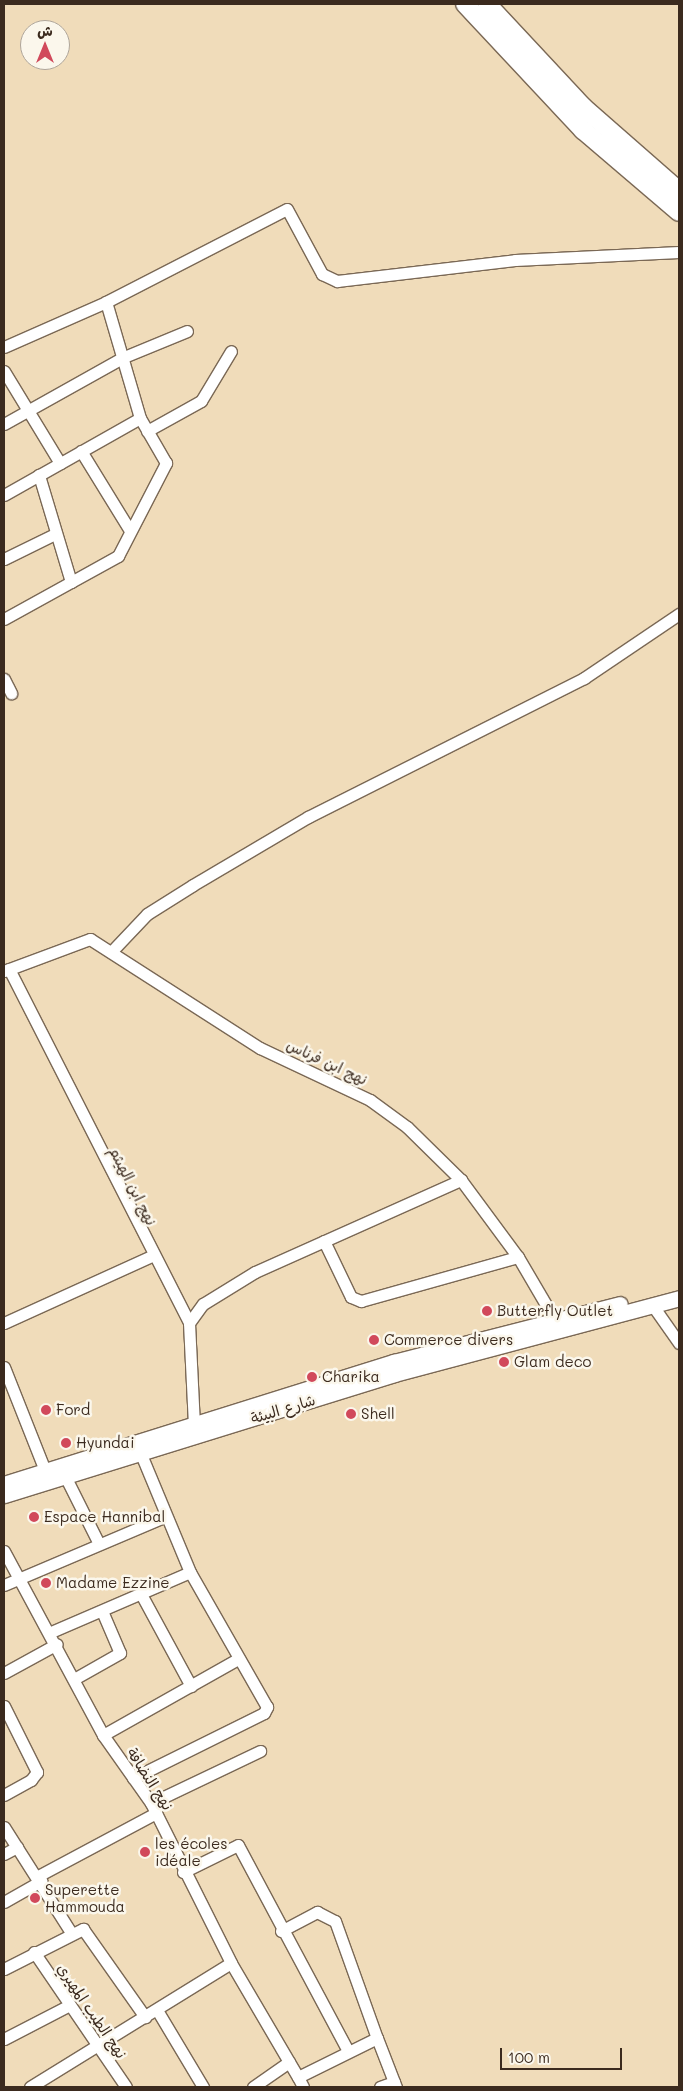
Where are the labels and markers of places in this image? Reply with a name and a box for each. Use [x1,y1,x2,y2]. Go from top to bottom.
place label: Butterfly Outlet [497,1302,613,1320]
marker: Butterfly Outlet [481,1305,493,1317]
place label: Commerce divers [384,1331,513,1349]
marker: Commerce divers [368,1334,380,1346]
place label: Glam deco [514,1353,591,1371]
marker: Glam deco [498,1356,510,1368]
place label: Charika [322,1368,380,1386]
marker: Charika [306,1371,318,1383]
place label: Ford [56,1401,90,1419]
marker: Ford [40,1404,52,1416]
place label: Shell [361,1405,395,1423]
marker: Shell [345,1408,357,1420]
place label: Hyundai [76,1434,134,1452]
marker: Hyundai [60,1437,72,1449]
place label: Espace Hannibal [44,1508,165,1526]
marker: Espace Hannibal [28,1511,40,1523]
place label: Madame Ezzine [56,1574,170,1592]
marker: Madame Ezzine [40,1577,52,1589]
place label: les écoles idéale [155,1834,227,1869]
marker: les écoles idéale [139,1846,151,1858]
place label: Superette Hammouda [45,1880,125,1915]
marker: Superette Hammouda [29,1892,41,1904]

